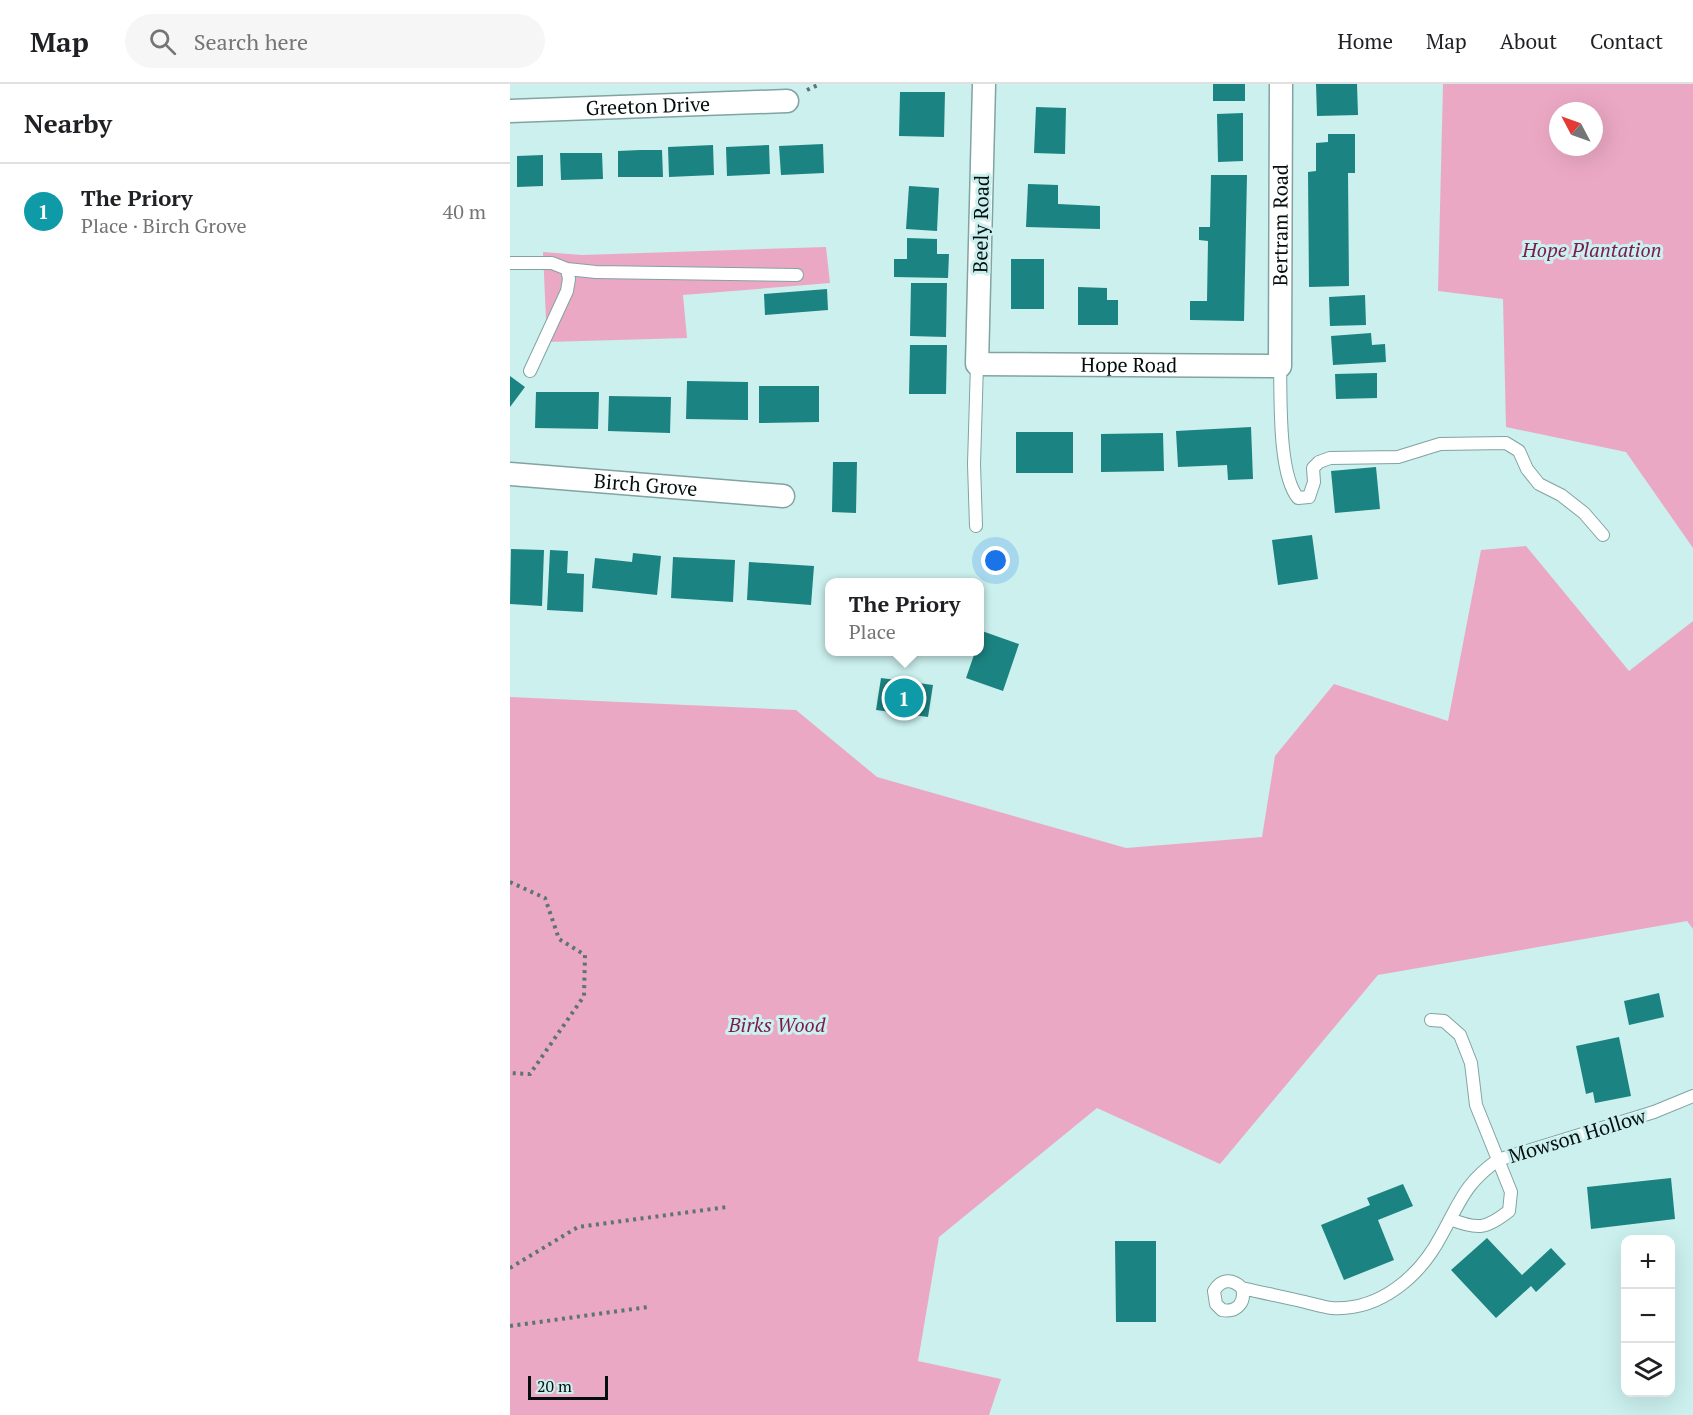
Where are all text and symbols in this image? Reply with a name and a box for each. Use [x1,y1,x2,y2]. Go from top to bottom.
search box [125,14,545,68]
text: Map [30,23,89,60]
icon: search [146,25,179,58]
text: Search here [194,27,308,56]
text: Home [1337,27,1393,55]
text: Map [1426,27,1467,55]
text: About [1500,27,1557,55]
text: Contact [1590,27,1663,55]
street label: Greeton Drive [585,90,711,121]
north arrow [1549,102,1603,156]
text: Nearby [24,106,112,140]
street label: Bertram Road [1266,164,1294,286]
street label: Beely Road [966,175,995,273]
text: The Priory [81,183,193,212]
text: 1 [38,198,49,225]
text: 40 m [443,198,486,225]
text: Place · Birch Grove [81,212,246,239]
park label: Hope Plantation [1521,236,1662,263]
street label: Hope Road [1081,351,1177,378]
street label: Birch Grove [593,467,699,502]
your location [981,546,1010,575]
popup [825,578,984,656]
text: The Priory [849,589,960,618]
text: Place [849,618,896,645]
pin: 1 [884,676,924,720]
park label: Birks Wood [728,1011,826,1038]
street label: Mowson Hollow [1505,1102,1649,1169]
map controls [1621,1235,1675,1397]
button: + [1621,1235,1675,1289]
button: − [1621,1289,1675,1343]
button: layers [1621,1343,1675,1397]
scale bar [528,1373,608,1400]
text: 20 m [537,1375,572,1397]

